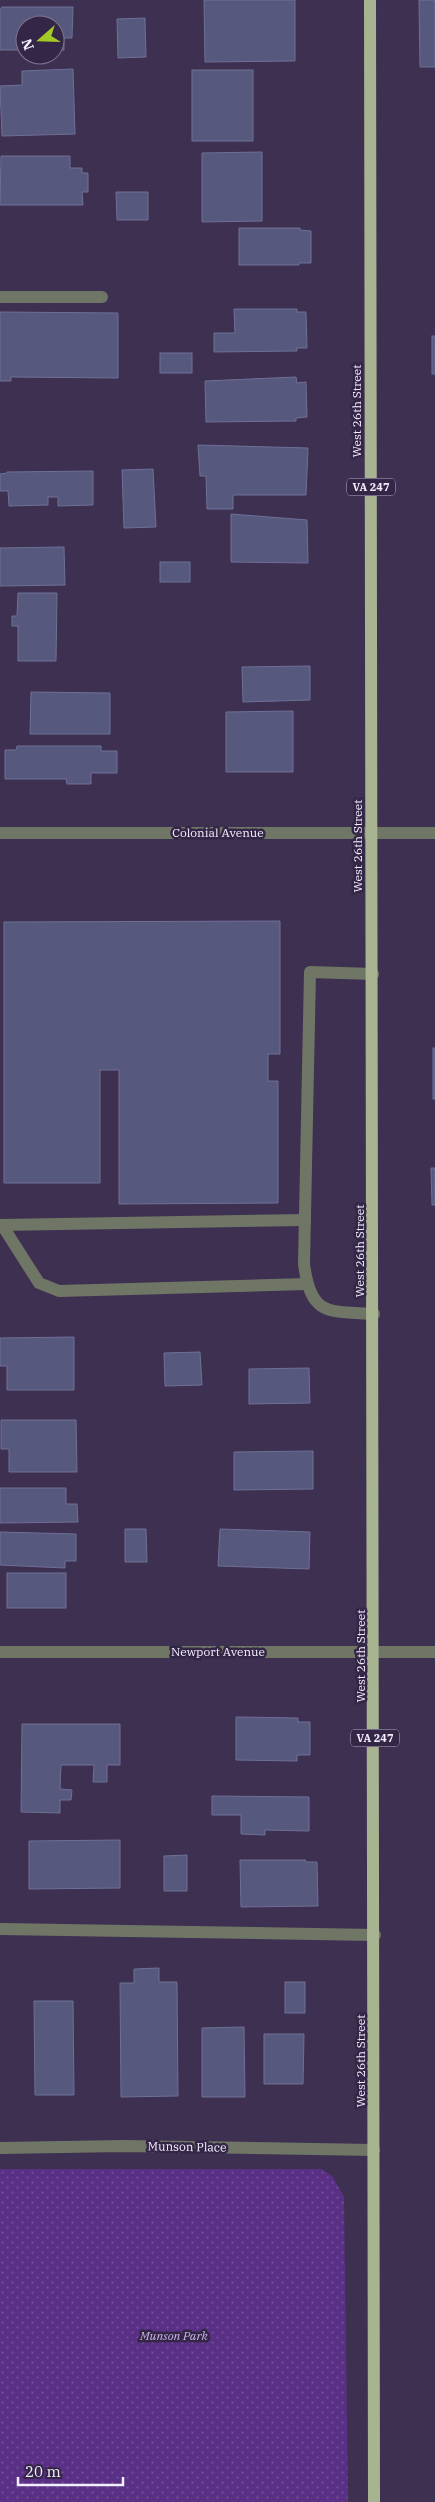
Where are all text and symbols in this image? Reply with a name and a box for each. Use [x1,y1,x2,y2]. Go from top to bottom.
north arrow [15,15,65,65]
text: N [17,36,38,53]
street label: West 26th Street [349,365,364,457]
road number: VA 247 [347,478,395,496]
street label: West 26th Street [350,800,365,892]
street label: Colonial Avenue [172,825,264,840]
street label: West 26th Street [352,1205,367,1297]
street label: West 26th Street [353,1610,368,1702]
street label: Newport Avenue [171,1644,265,1659]
road number: VA 247 [351,1730,399,1746]
street label: West 26th Street [353,2015,368,2107]
street label: Munson Place [147,2138,227,2155]
park label: Munson Park [139,2328,209,2343]
scale bar [18,2454,122,2486]
text: 20 m [25,2462,61,2481]

